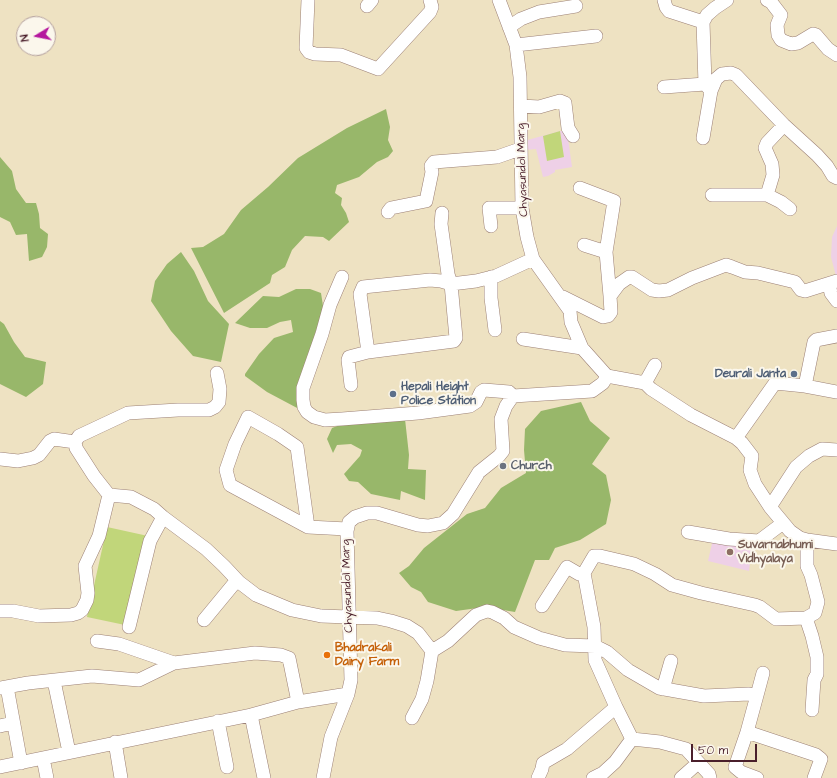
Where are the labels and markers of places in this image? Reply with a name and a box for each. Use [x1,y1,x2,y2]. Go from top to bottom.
place label: Deurali Janta [715,367,786,381]
marker: Deurali Janta [789,369,799,379]
place label: Hepali Height Police Station [401,380,476,408]
marker: Hepali Height Police Station [388,389,398,399]
place label: Church [511,459,552,473]
marker: Church [498,461,508,471]
place label: Suvarnabhumi Vidhyalaya [738,538,813,566]
marker: Suvarnabhumi Vidhyalaya [725,547,735,557]
place label: Bhadrakali Dairy Farm [335,641,399,669]
marker: Bhadrakali Dairy Farm [322,650,332,660]

